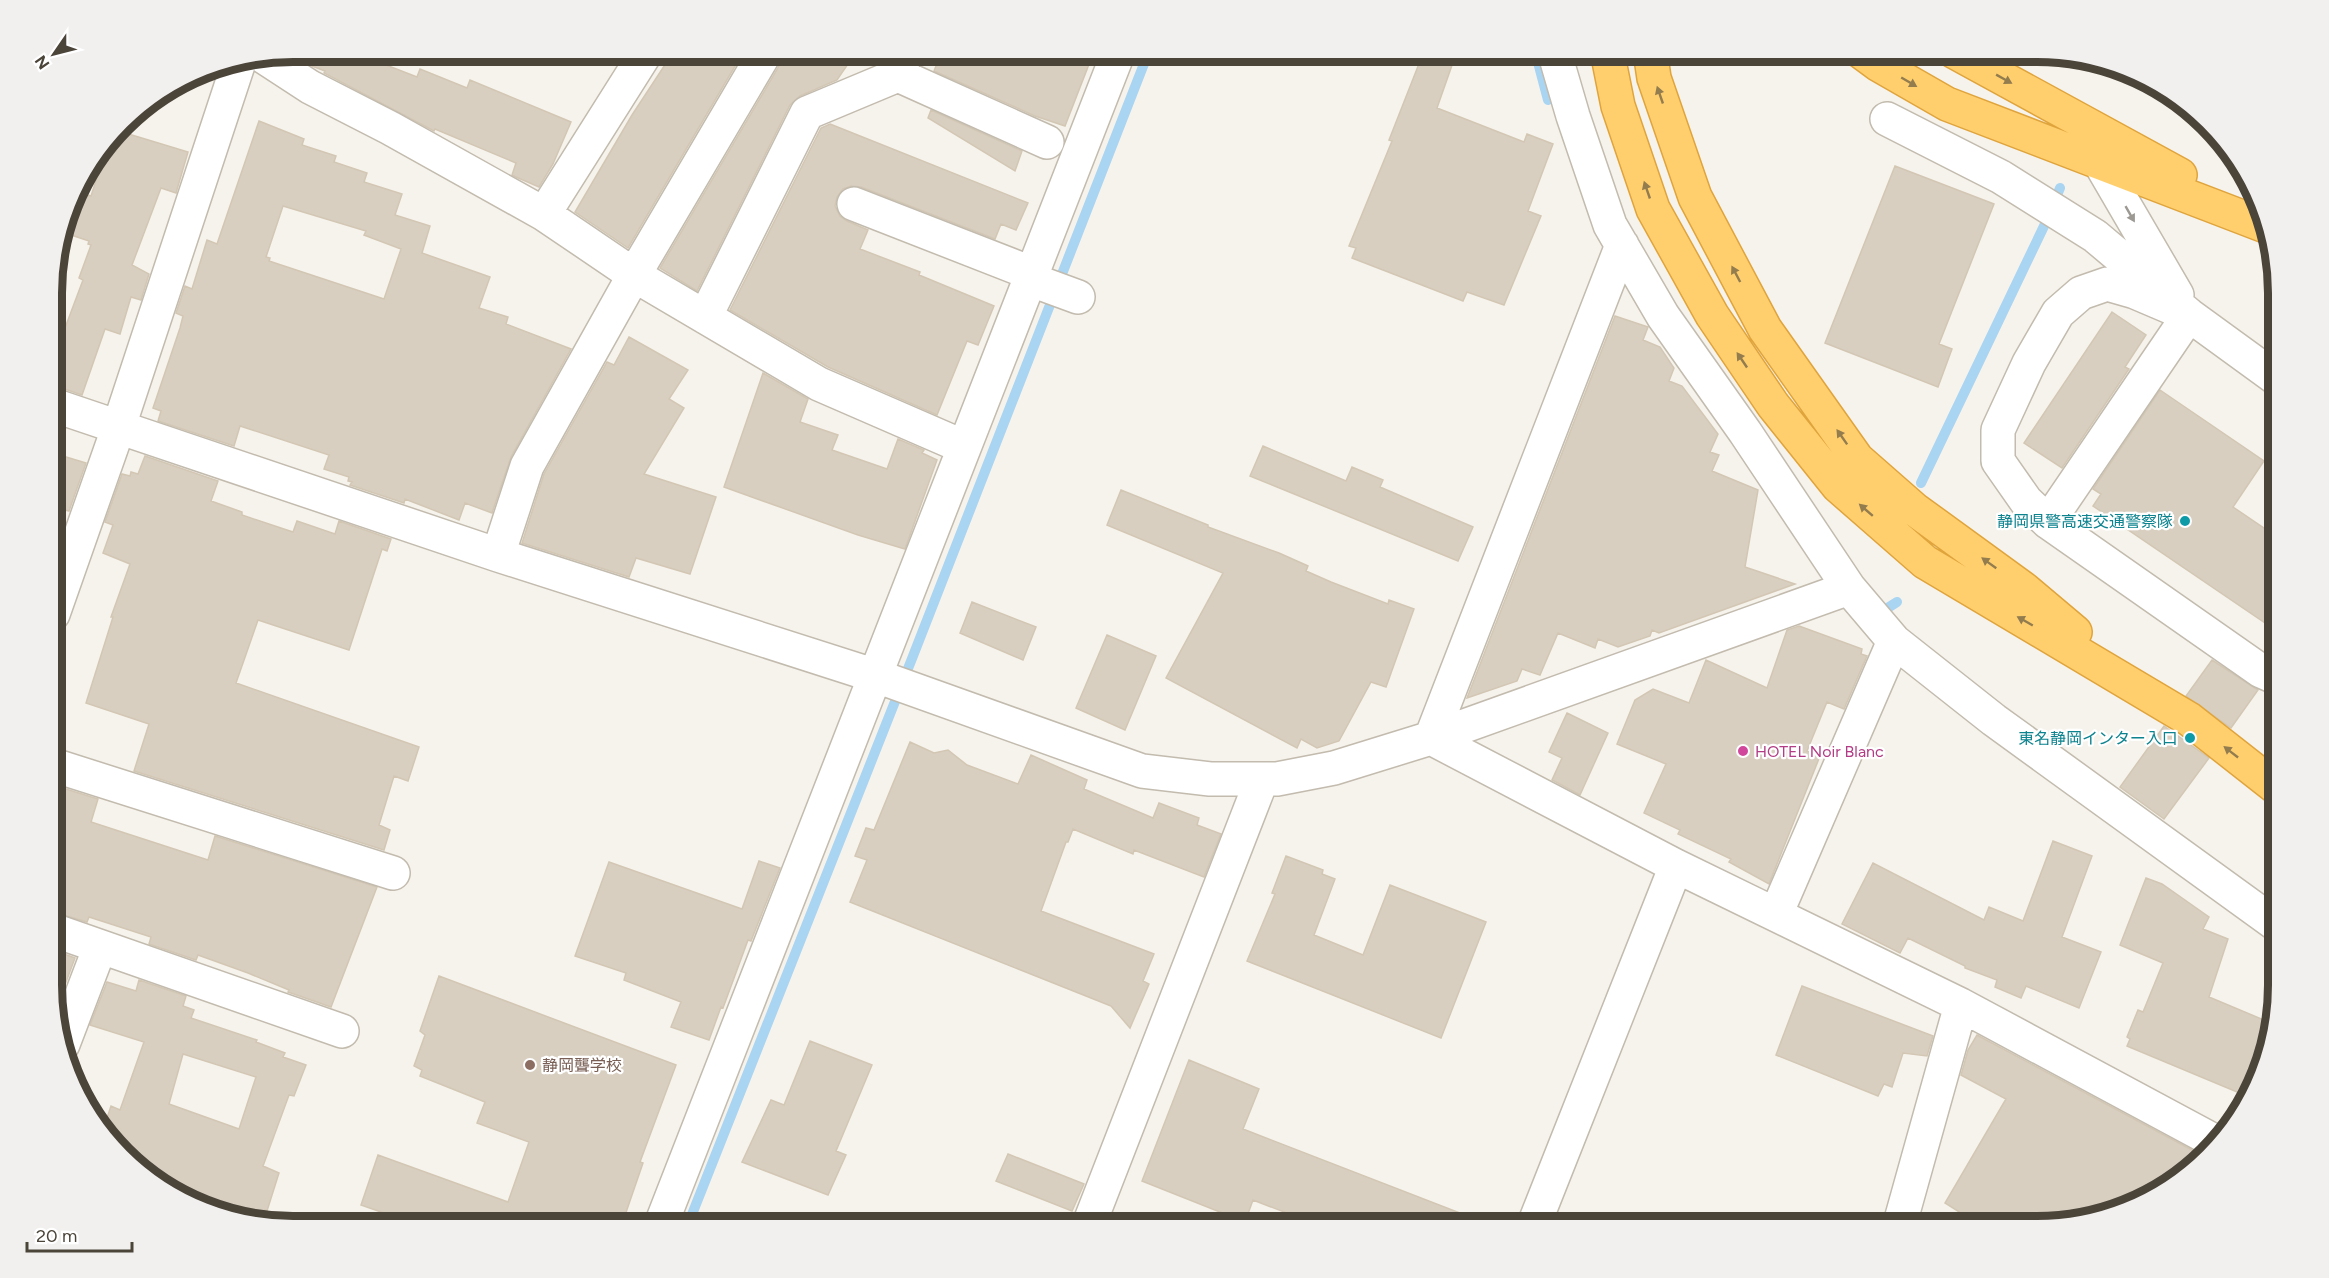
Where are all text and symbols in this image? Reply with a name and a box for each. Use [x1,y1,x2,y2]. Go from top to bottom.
north arrow [24,24,84,84]
text: N [31,52,53,73]
one-way arrow [1996,74,2013,84]
one-way arrow [1901,77,1918,87]
one-way arrow [1654,86,1664,104]
one-way arrow [1642,181,1652,199]
one-way arrow [2125,206,2135,223]
one-way arrow [1731,265,1741,282]
one-way arrow [1737,352,1748,368]
one-way arrow [1837,429,1848,445]
one-way arrow [1858,503,1873,517]
place label: 静岡県警高速交通警察隊 [1997,512,2173,531]
marker: 静岡県警高速交通警察隊 [2178,514,2192,528]
one-way arrow [1981,558,1996,570]
one-way arrow [2017,615,2033,626]
place label: 東名静岡インター入口 [2018,729,2178,748]
marker: 東名静岡インター入口 [2183,731,2197,745]
place label: HOTEL Noir Blanc [1755,742,1884,761]
marker: HOTEL Noir Blanc [1736,744,1750,758]
one-way arrow [2224,746,2240,758]
place label: 静岡聾学校 [542,1056,622,1075]
marker: 静岡聾学校 [523,1058,537,1072]
scale bar [27,1215,132,1253]
text: 20 m [36,1225,77,1247]

